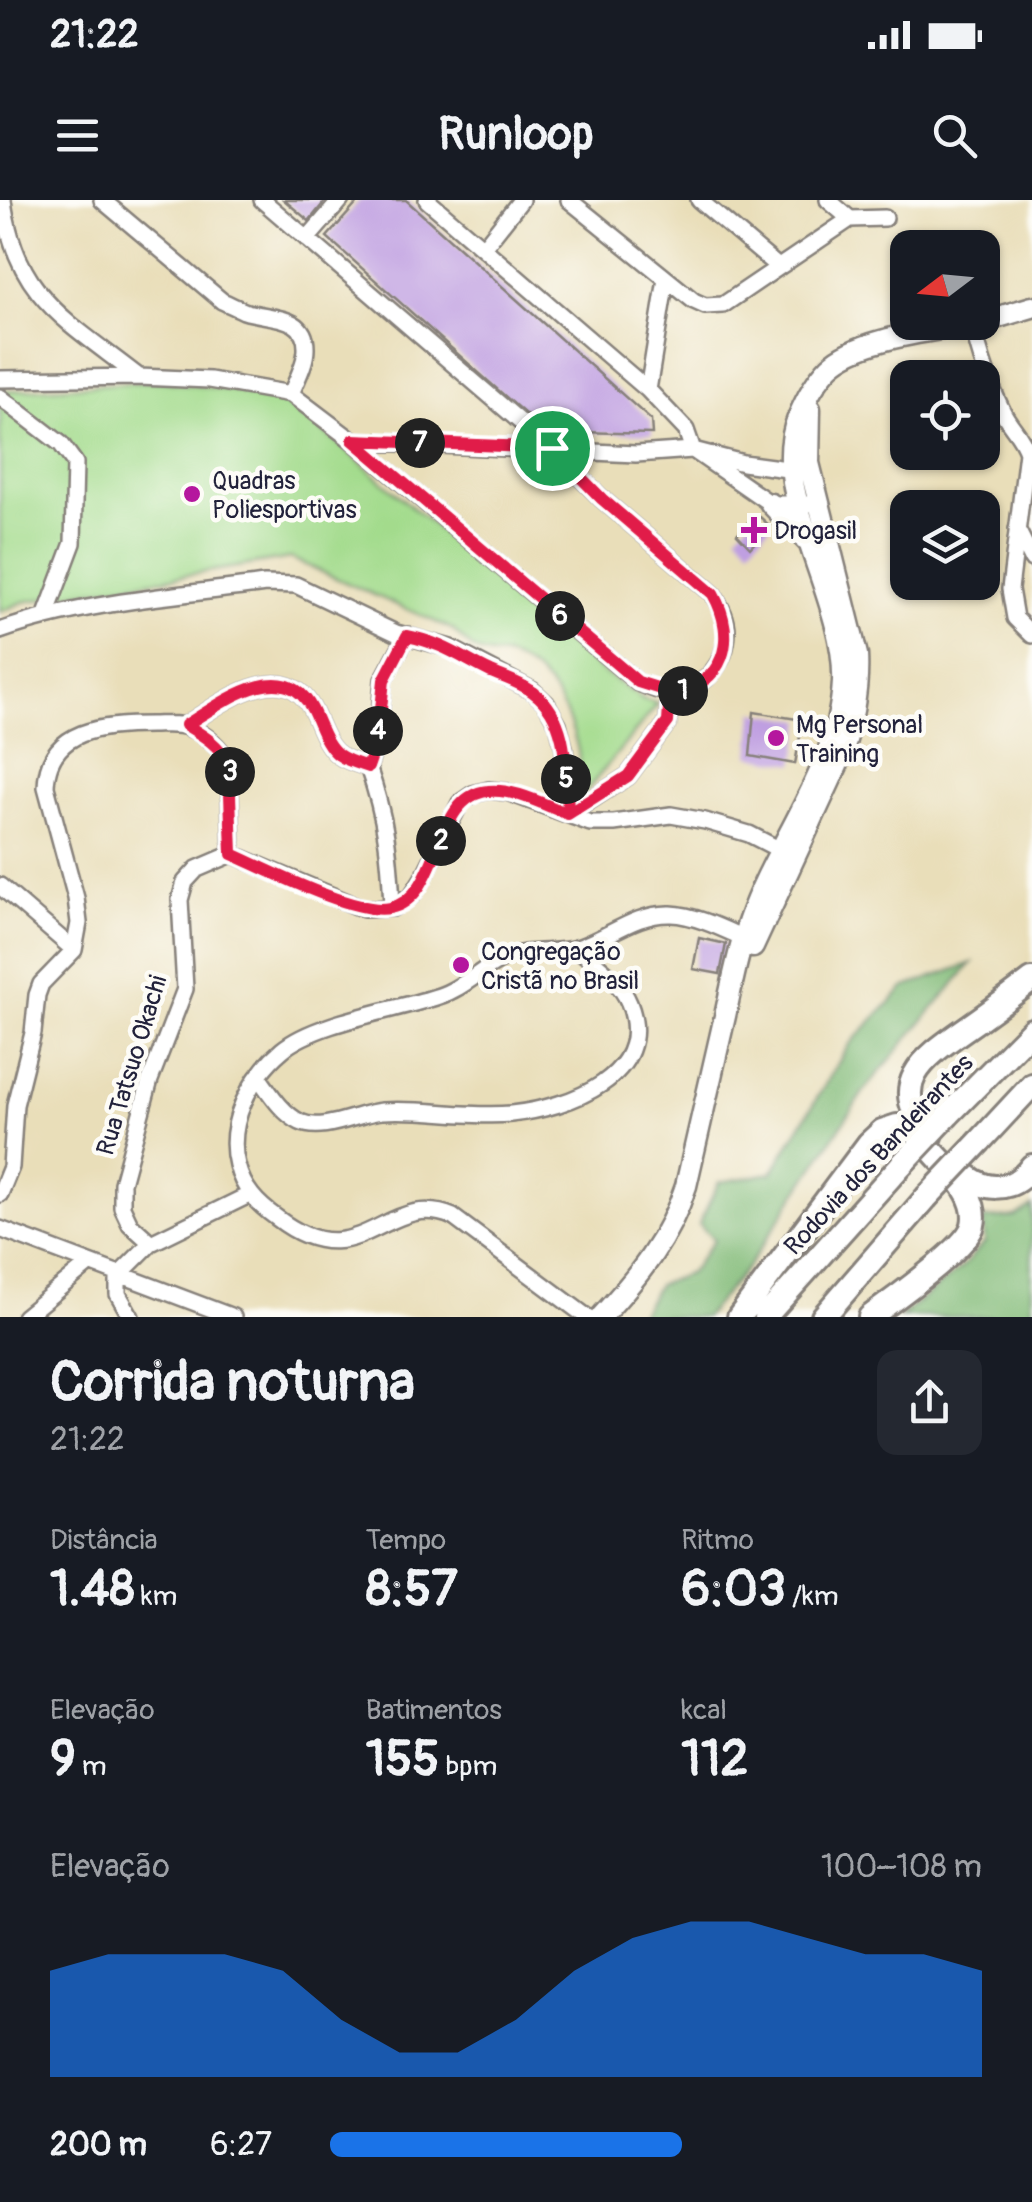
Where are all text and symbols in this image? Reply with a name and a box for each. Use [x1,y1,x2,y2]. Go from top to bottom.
text: 21:22 [50,11,139,59]
text: Runloop [439,107,593,163]
icon: menu [50,108,105,163]
icon: search [927,108,982,163]
north arrow [890,230,1000,340]
map controls [890,230,1000,600]
button: locate [890,360,1000,470]
pin [510,406,595,491]
pin: 7 [395,418,445,468]
icon: arrive [525,421,580,476]
text: 7 [413,425,427,460]
place label: Quadras Poliesportivas [212,466,357,526]
marker: Quadras Poliesportivas [181,483,203,505]
button: layers [890,490,1000,600]
place label: Drogasil [774,516,857,547]
marker: Drogasil [743,519,765,541]
pin: 6 [535,591,585,641]
text: 6 [552,598,568,633]
pin: 1 [658,666,708,716]
text: 1 [678,673,688,708]
pin: 4 [353,706,403,756]
place label: Mg Personal Training [796,710,923,770]
text: 4 [370,713,386,748]
marker: Mg Personal Training [765,727,787,749]
pin: 3 [205,747,255,797]
text: 3 [222,754,238,789]
pin: 5 [541,754,591,804]
text: 5 [558,761,574,796]
pin: 2 [416,816,466,866]
text: 2 [433,823,449,858]
place label: Congregação Cristã no Brasil [481,937,639,997]
marker: Congregação Cristã no Brasil [450,954,472,976]
street label: Rua Tatsuo Okachi [90,972,175,1159]
street label: Rodovia dos Bandeirantes [778,1048,980,1262]
text: Corrida noturna [50,1348,415,1417]
button: share [877,1350,982,1455]
text: 21:22 [50,1420,125,1460]
text: Distância [50,1523,157,1558]
text: Tempo [366,1523,446,1558]
text: Ritmo [681,1523,754,1558]
text: 1.48 [50,1558,135,1621]
text: 8:57 [366,1558,458,1621]
text: 6:03 [681,1558,786,1621]
text: km [135,1579,177,1614]
text: /km [786,1579,839,1614]
text: Elevação [50,1693,155,1728]
text: Batimentos [366,1693,502,1728]
text: kcal [681,1693,727,1728]
text: 9 [50,1728,76,1791]
text: 155 [366,1728,439,1791]
text: 112 [681,1728,748,1791]
text: m [76,1749,107,1784]
text: bpm [439,1749,497,1784]
text: Elevação [50,1847,170,1887]
text: 100–108 m [821,1847,982,1887]
text: 200 m [50,2125,147,2165]
text: 6:27 [210,2125,272,2165]

